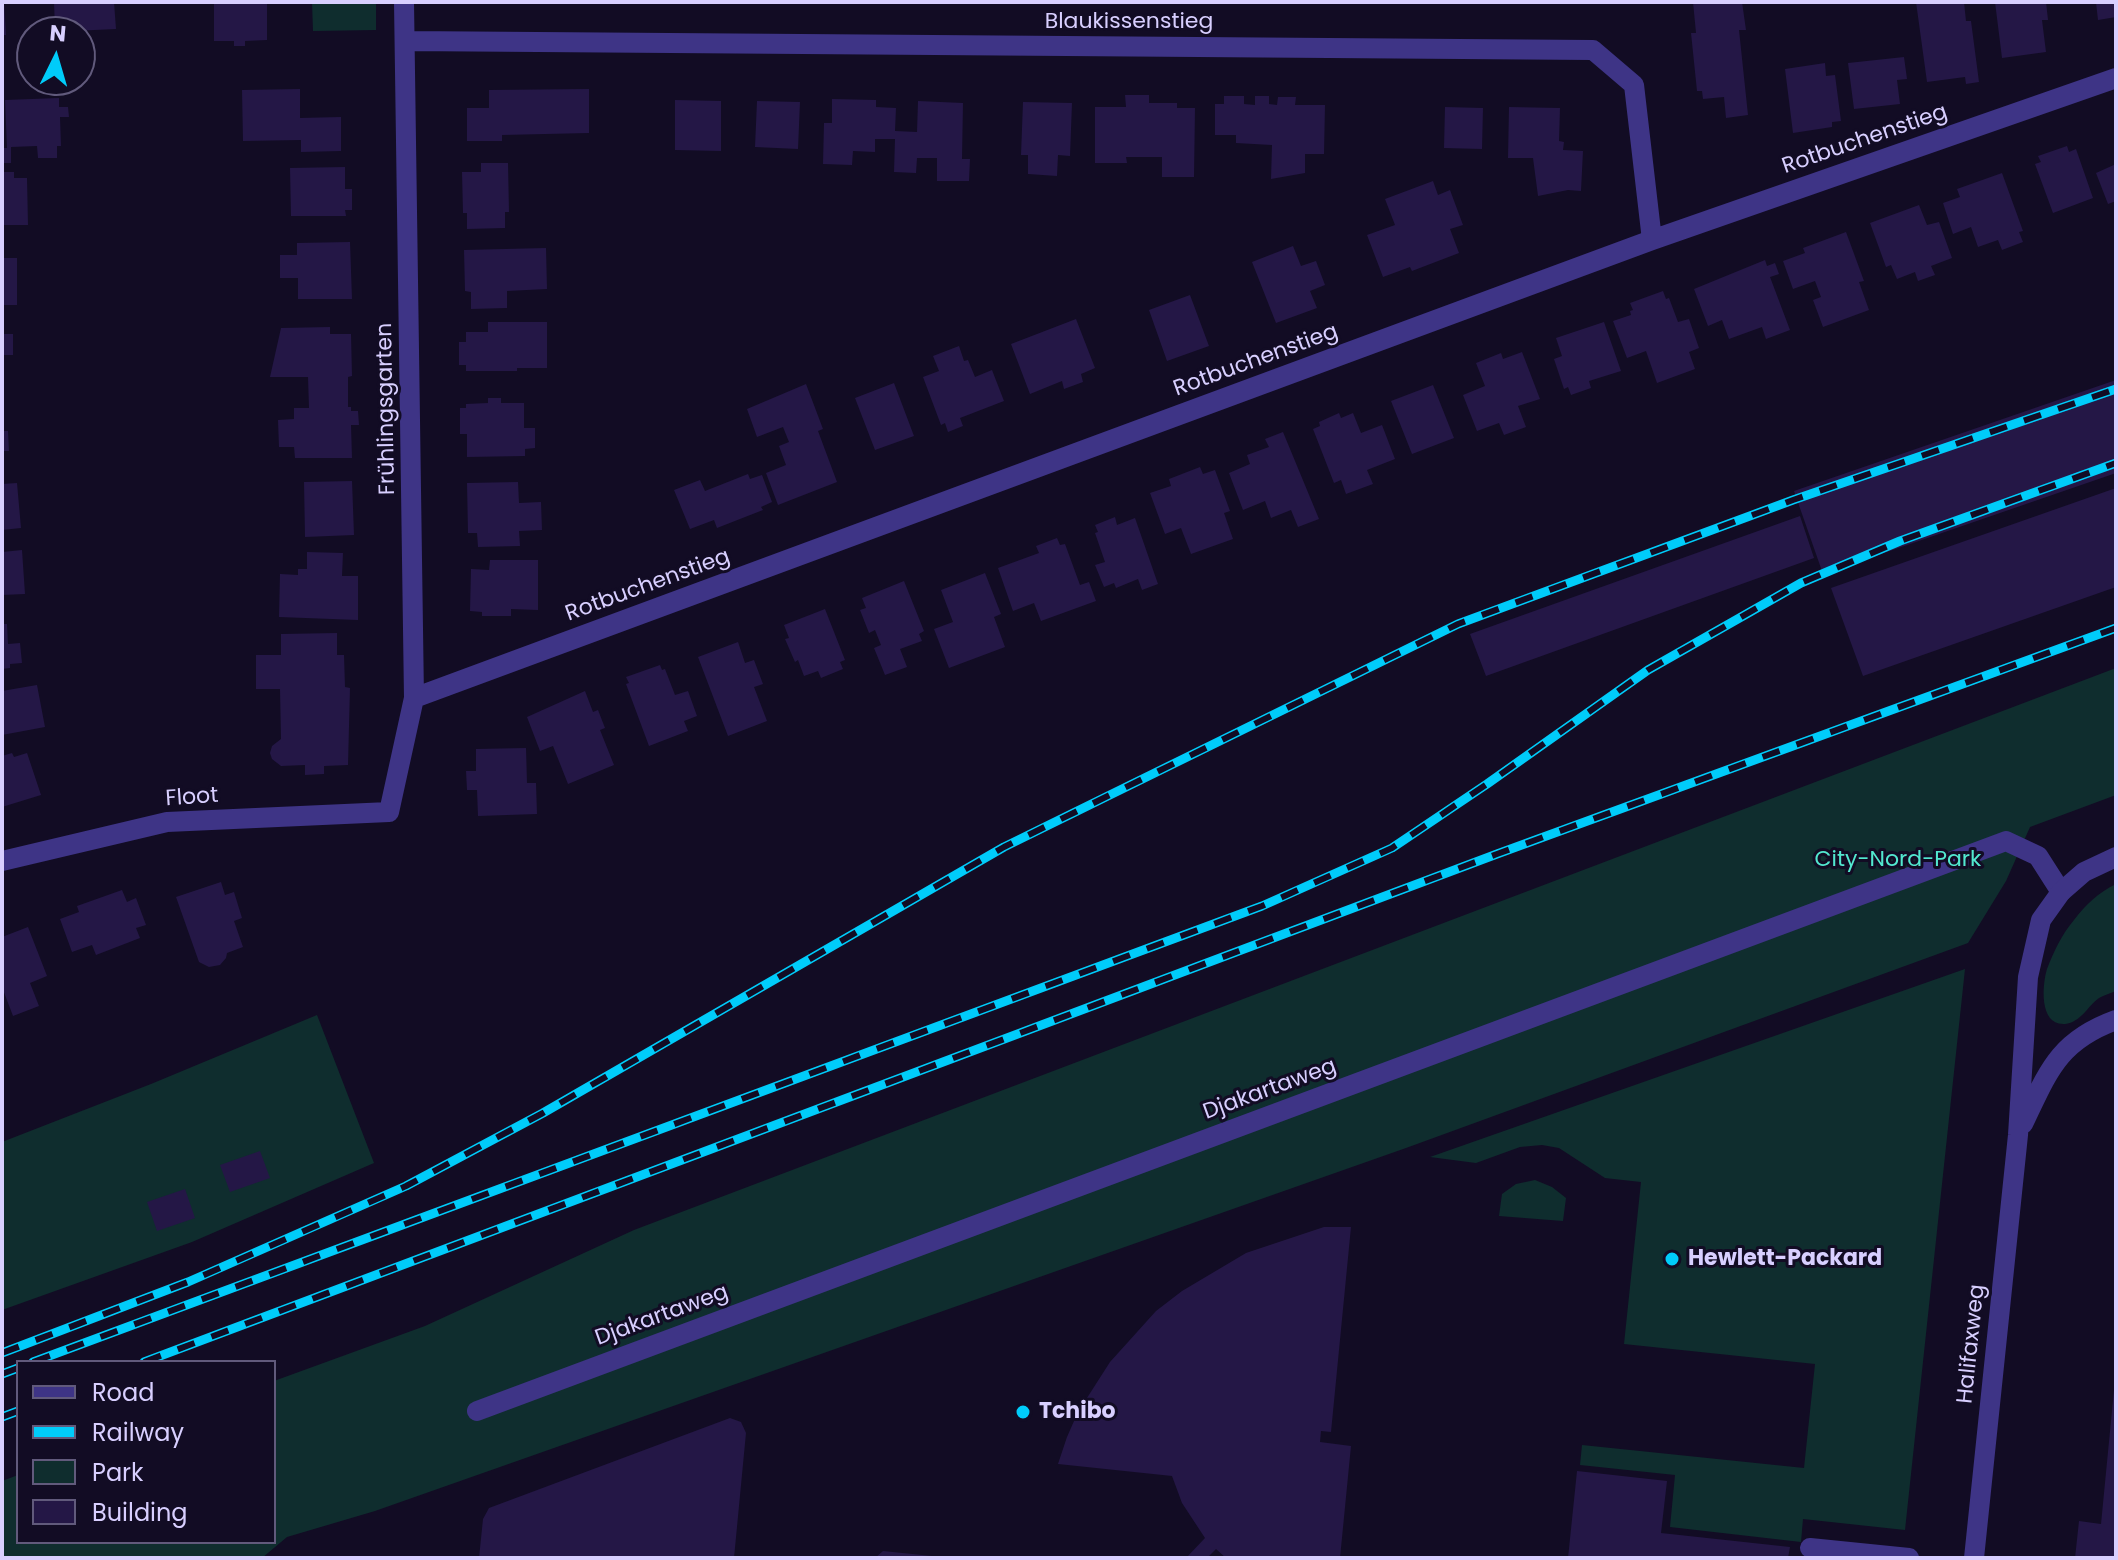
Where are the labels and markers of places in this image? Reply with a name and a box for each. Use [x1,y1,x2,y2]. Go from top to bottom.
place label: Hewlett-Packard [1688,1246,1882,1272]
marker: Hewlett-Packard [1663,1250,1681,1268]
place label: Tchibo [1039,1399,1116,1425]
marker: Tchibo [1014,1403,1032,1421]

